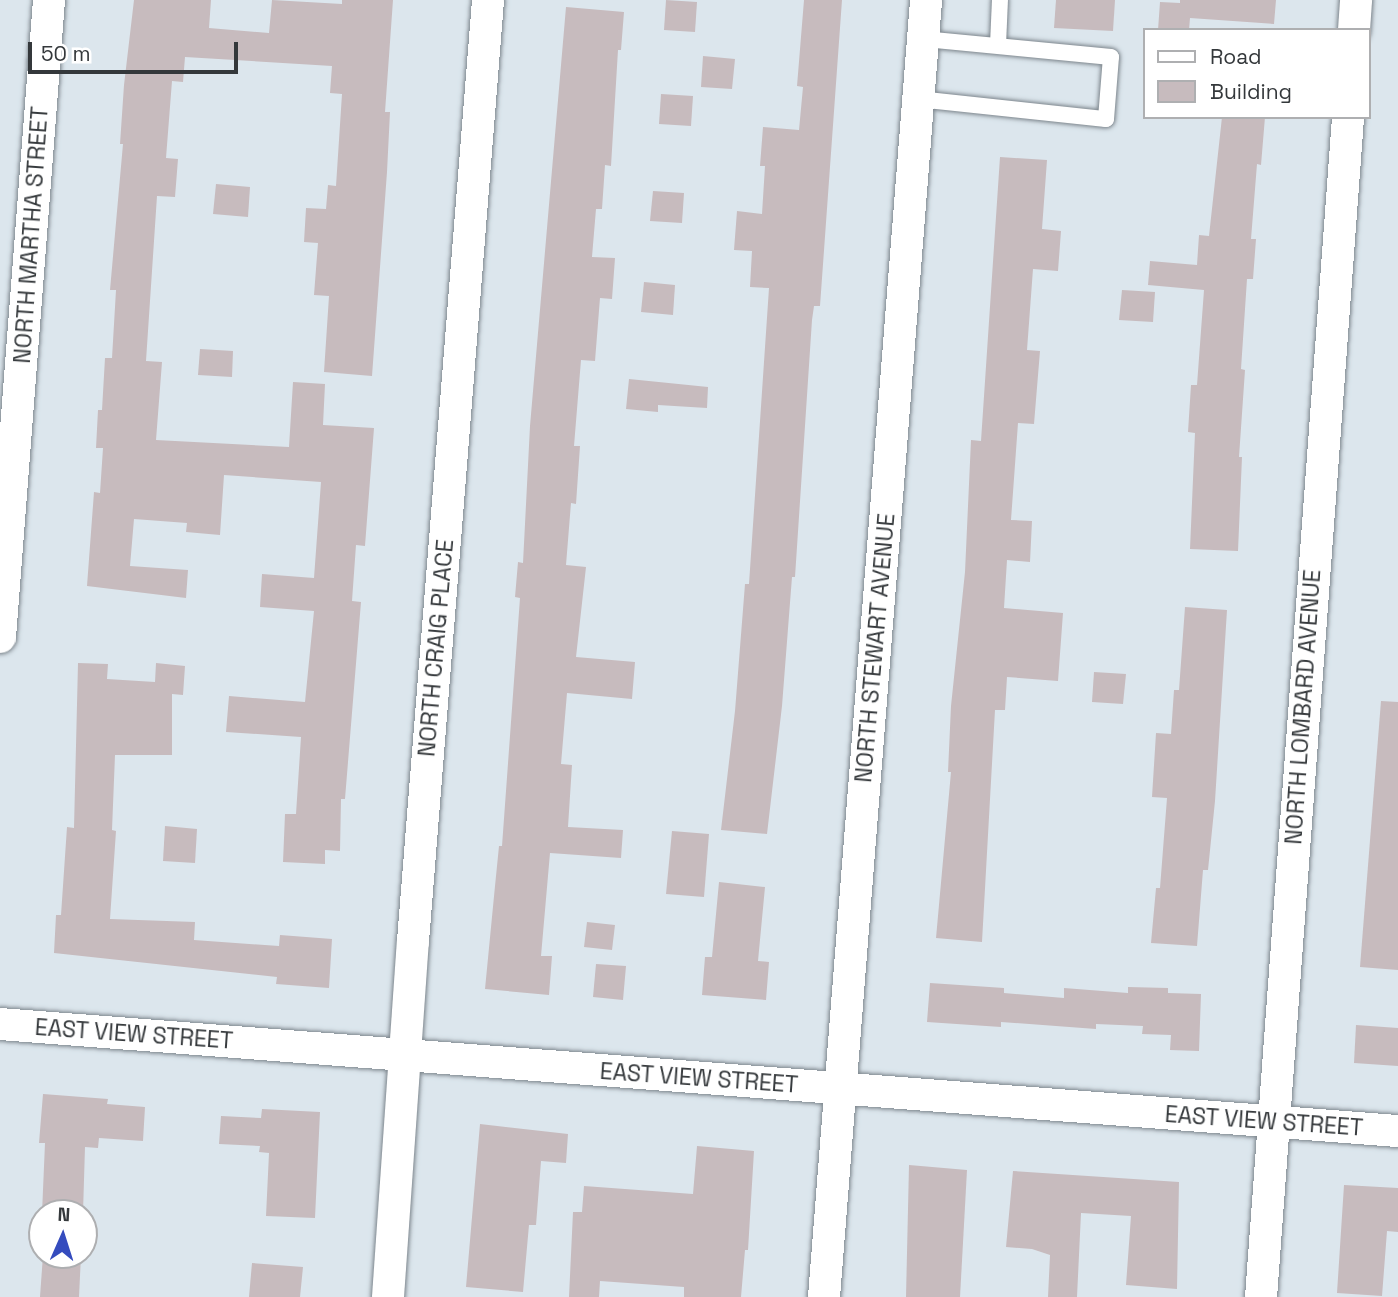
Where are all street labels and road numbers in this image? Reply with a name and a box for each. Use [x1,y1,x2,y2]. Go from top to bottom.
street label: NORTH MARTHA STREET [8,105,54,365]
street label: NORTH STEWART AVENUE [849,512,901,784]
street label: NORTH CRAIG PLACE [413,538,459,758]
street label: NORTH LOMBARD AVENUE [1280,568,1326,846]
street label: EAST VIEW STREET [33,1013,235,1055]
street label: EAST VIEW STREET [598,1057,800,1099]
street label: EAST VIEW STREET [1163,1100,1365,1142]

